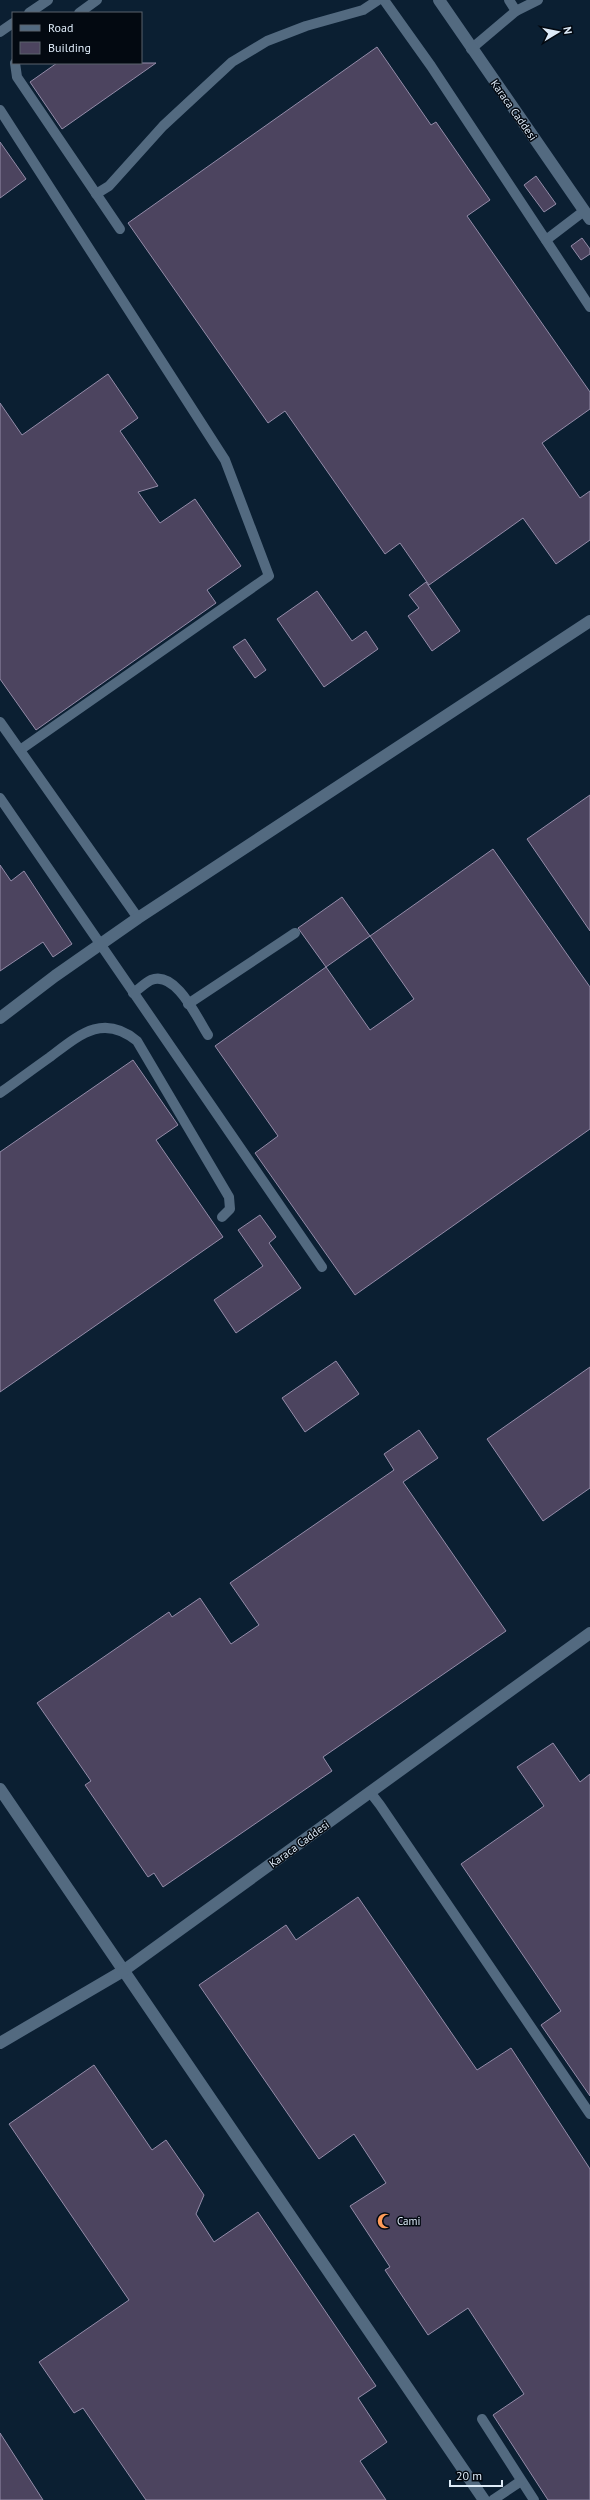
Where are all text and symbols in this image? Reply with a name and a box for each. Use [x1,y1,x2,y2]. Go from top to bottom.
legend [12,12,142,64]
north arrow [538,12,578,52]
text: Road [48,20,73,35]
text: N [560,25,575,35]
text: Building [48,40,91,55]
street label: Karaca Caddesi [488,77,540,143]
street label: Karaca Caddesi [266,1817,332,1871]
mosque icon: Cami [376,2212,394,2230]
place label: Cami [397,2214,420,2228]
scale bar [450,2462,502,2488]
text: 20 m [456,2468,482,2483]

